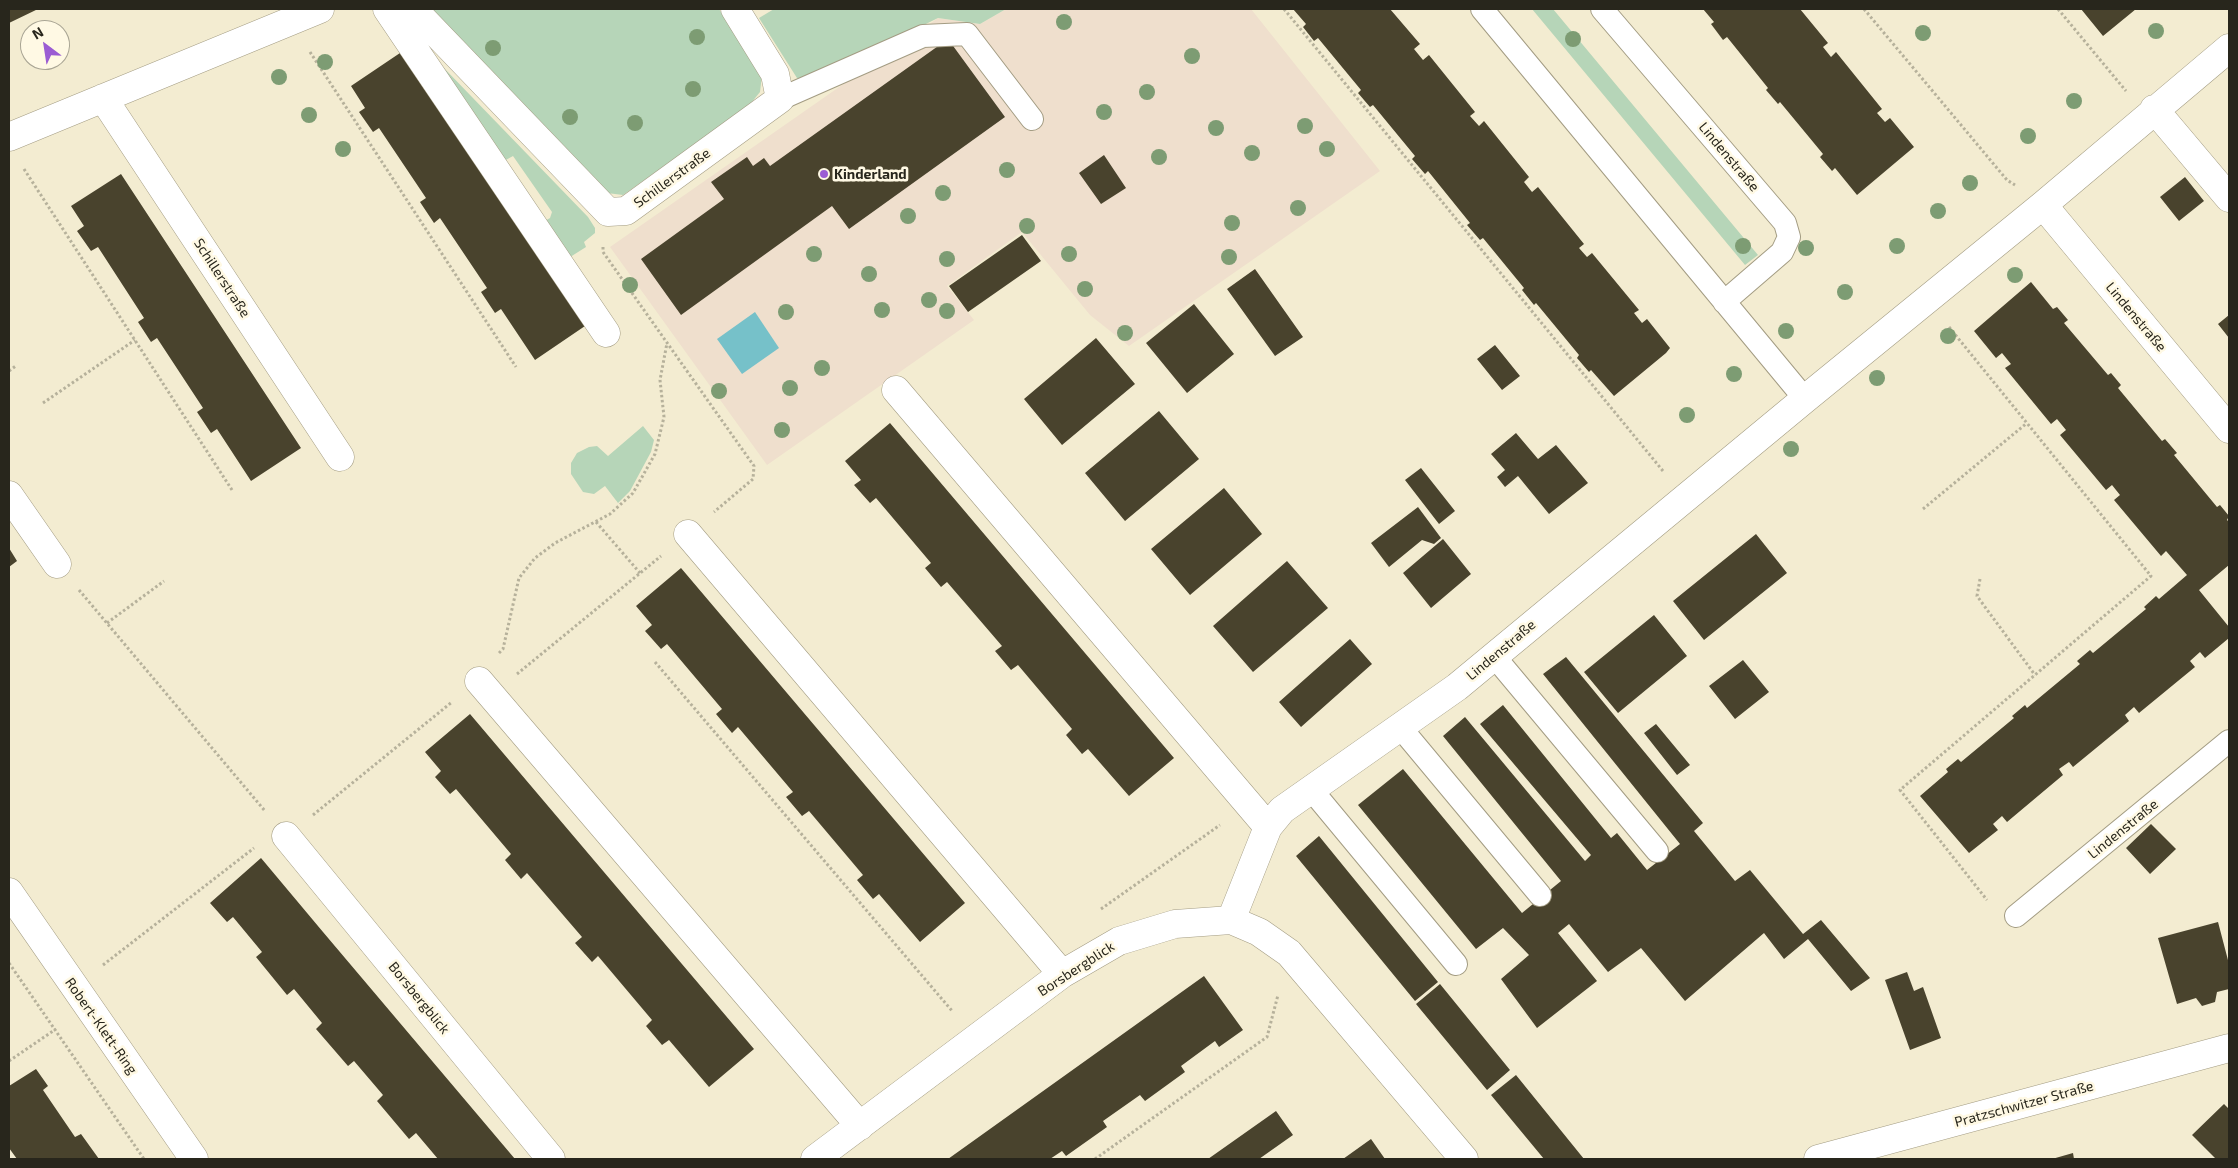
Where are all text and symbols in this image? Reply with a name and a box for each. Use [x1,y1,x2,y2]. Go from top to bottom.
north arrow [20,20,70,70]
text: N [29,23,46,42]
street label: Lindenstraße [1695,119,1763,195]
street label: Schillerstraße [630,145,714,211]
place label: Kinderland [834,166,907,182]
marker: Kinderland [818,168,830,180]
street label: Schillerstraße [190,235,254,321]
street label: Lindenstraße [2102,279,2170,355]
street label: Lindenstraße [1463,616,1539,684]
street label: Lindenstraße [2085,796,2161,862]
street label: Borsbergblick [1035,938,1117,1000]
street label: Borsbergblick [385,959,453,1037]
street label: Robert-Klett-Ring [61,974,141,1078]
street label: Pratzschwitzer Straße [1953,1077,2095,1131]

